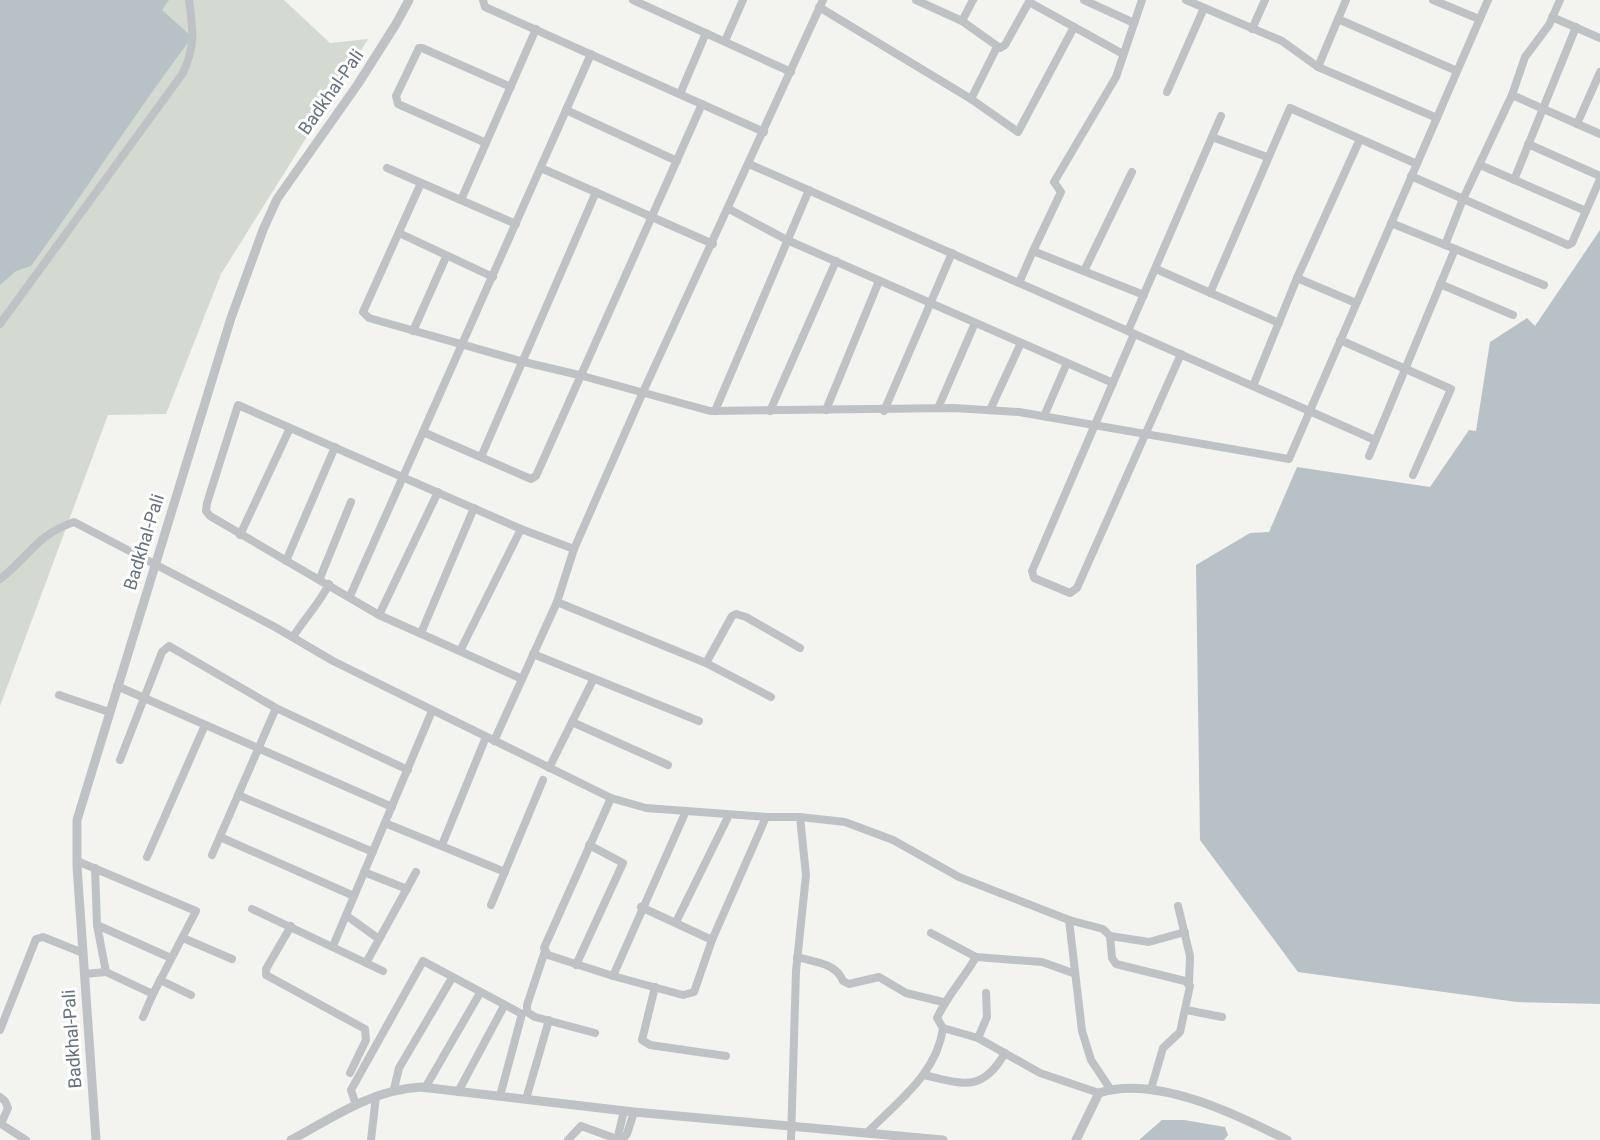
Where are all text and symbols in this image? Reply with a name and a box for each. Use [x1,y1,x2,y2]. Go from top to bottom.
street label: Badkhal-Pali [294,45,368,138]
street label: Badkhal-Pali [119,491,168,592]
street label: Badkhal-Pali [58,989,85,1089]

